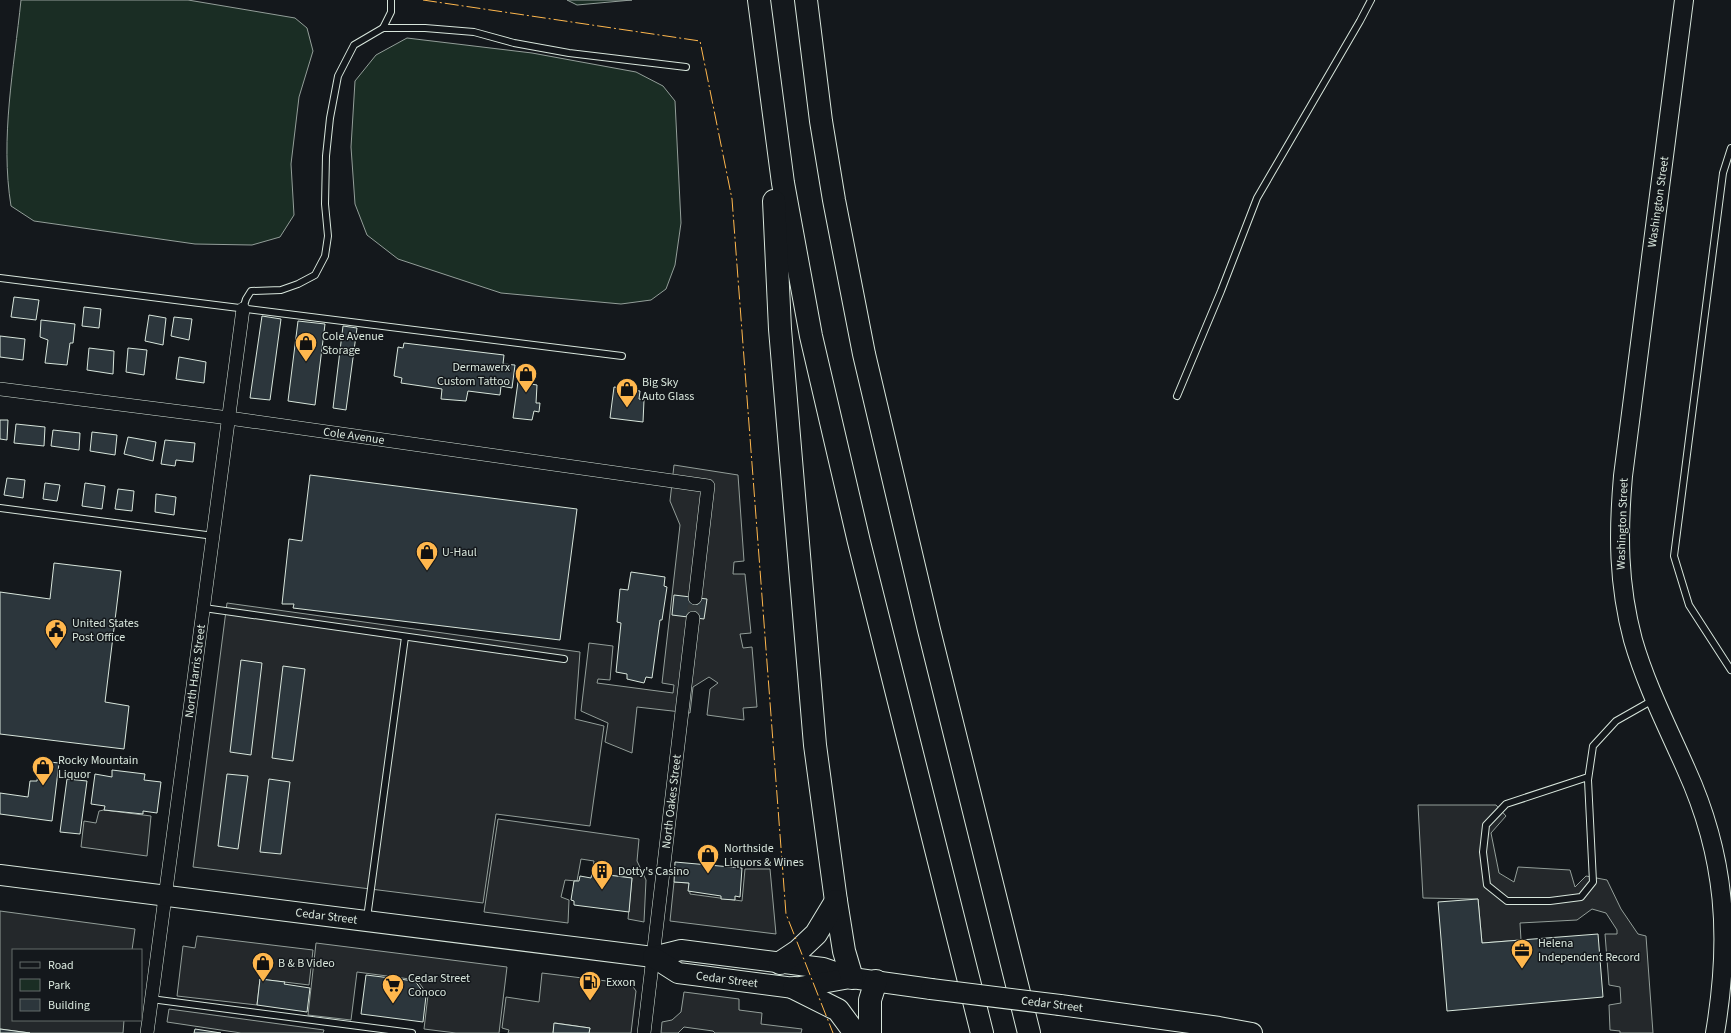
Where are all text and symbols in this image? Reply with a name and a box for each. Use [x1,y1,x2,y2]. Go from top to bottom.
street label: Washington Street [1644,155,1673,249]
place label: Cole Avenue Storage [322,328,384,359]
shop icon: Cole Avenue Storage [293,330,319,363]
place label: Dermawerx Custom Tattoo [437,359,511,390]
shop icon: Dermawerx Custom Tattoo [513,361,539,394]
place label: Big Sky Auto Glass [642,374,694,405]
shop icon: Big Sky Auto Glass [614,376,640,409]
street label: Cole Avenue [322,423,386,449]
street label: Washington Street [1612,478,1633,570]
shop icon: U-Haul [414,539,440,572]
place label: U-Haul [442,544,477,561]
place label: United States Post Office [72,615,139,646]
public building icon: United States Post Office [43,617,69,650]
street label: North Harris Street [181,623,210,719]
place label: Rocky Mountain Liquor [58,752,138,783]
shop icon: Rocky Mountain Liquor [30,754,56,787]
street label: North Oakes Street [658,754,686,850]
place label: Northside Liquors & Wines [724,840,804,871]
shop icon: Northside Liquors & Wines [695,842,721,875]
building icon: Dotty's Casino [589,858,615,891]
place label: Dotty's Casino [618,863,689,880]
street label: Cedar Street [294,904,358,929]
place label: Helena Independent Record [1538,935,1640,966]
office icon: Helena Independent Record [1509,937,1535,970]
legend [12,949,142,1021]
shop icon: B & B Video [250,950,276,983]
place label: B & B Video [278,955,335,972]
text: Road [48,957,74,974]
street label: Cedar Street [695,967,759,992]
fuel station icon: Exxon [577,969,603,1002]
place label: Cedar Street Conoco [408,970,470,1001]
supermarket icon: Cedar Street Conoco [380,972,406,1005]
place label: Exxon [606,974,636,991]
text: Park [48,977,70,994]
street label: Cedar Street [1020,992,1084,1017]
text: Building [48,997,90,1014]

